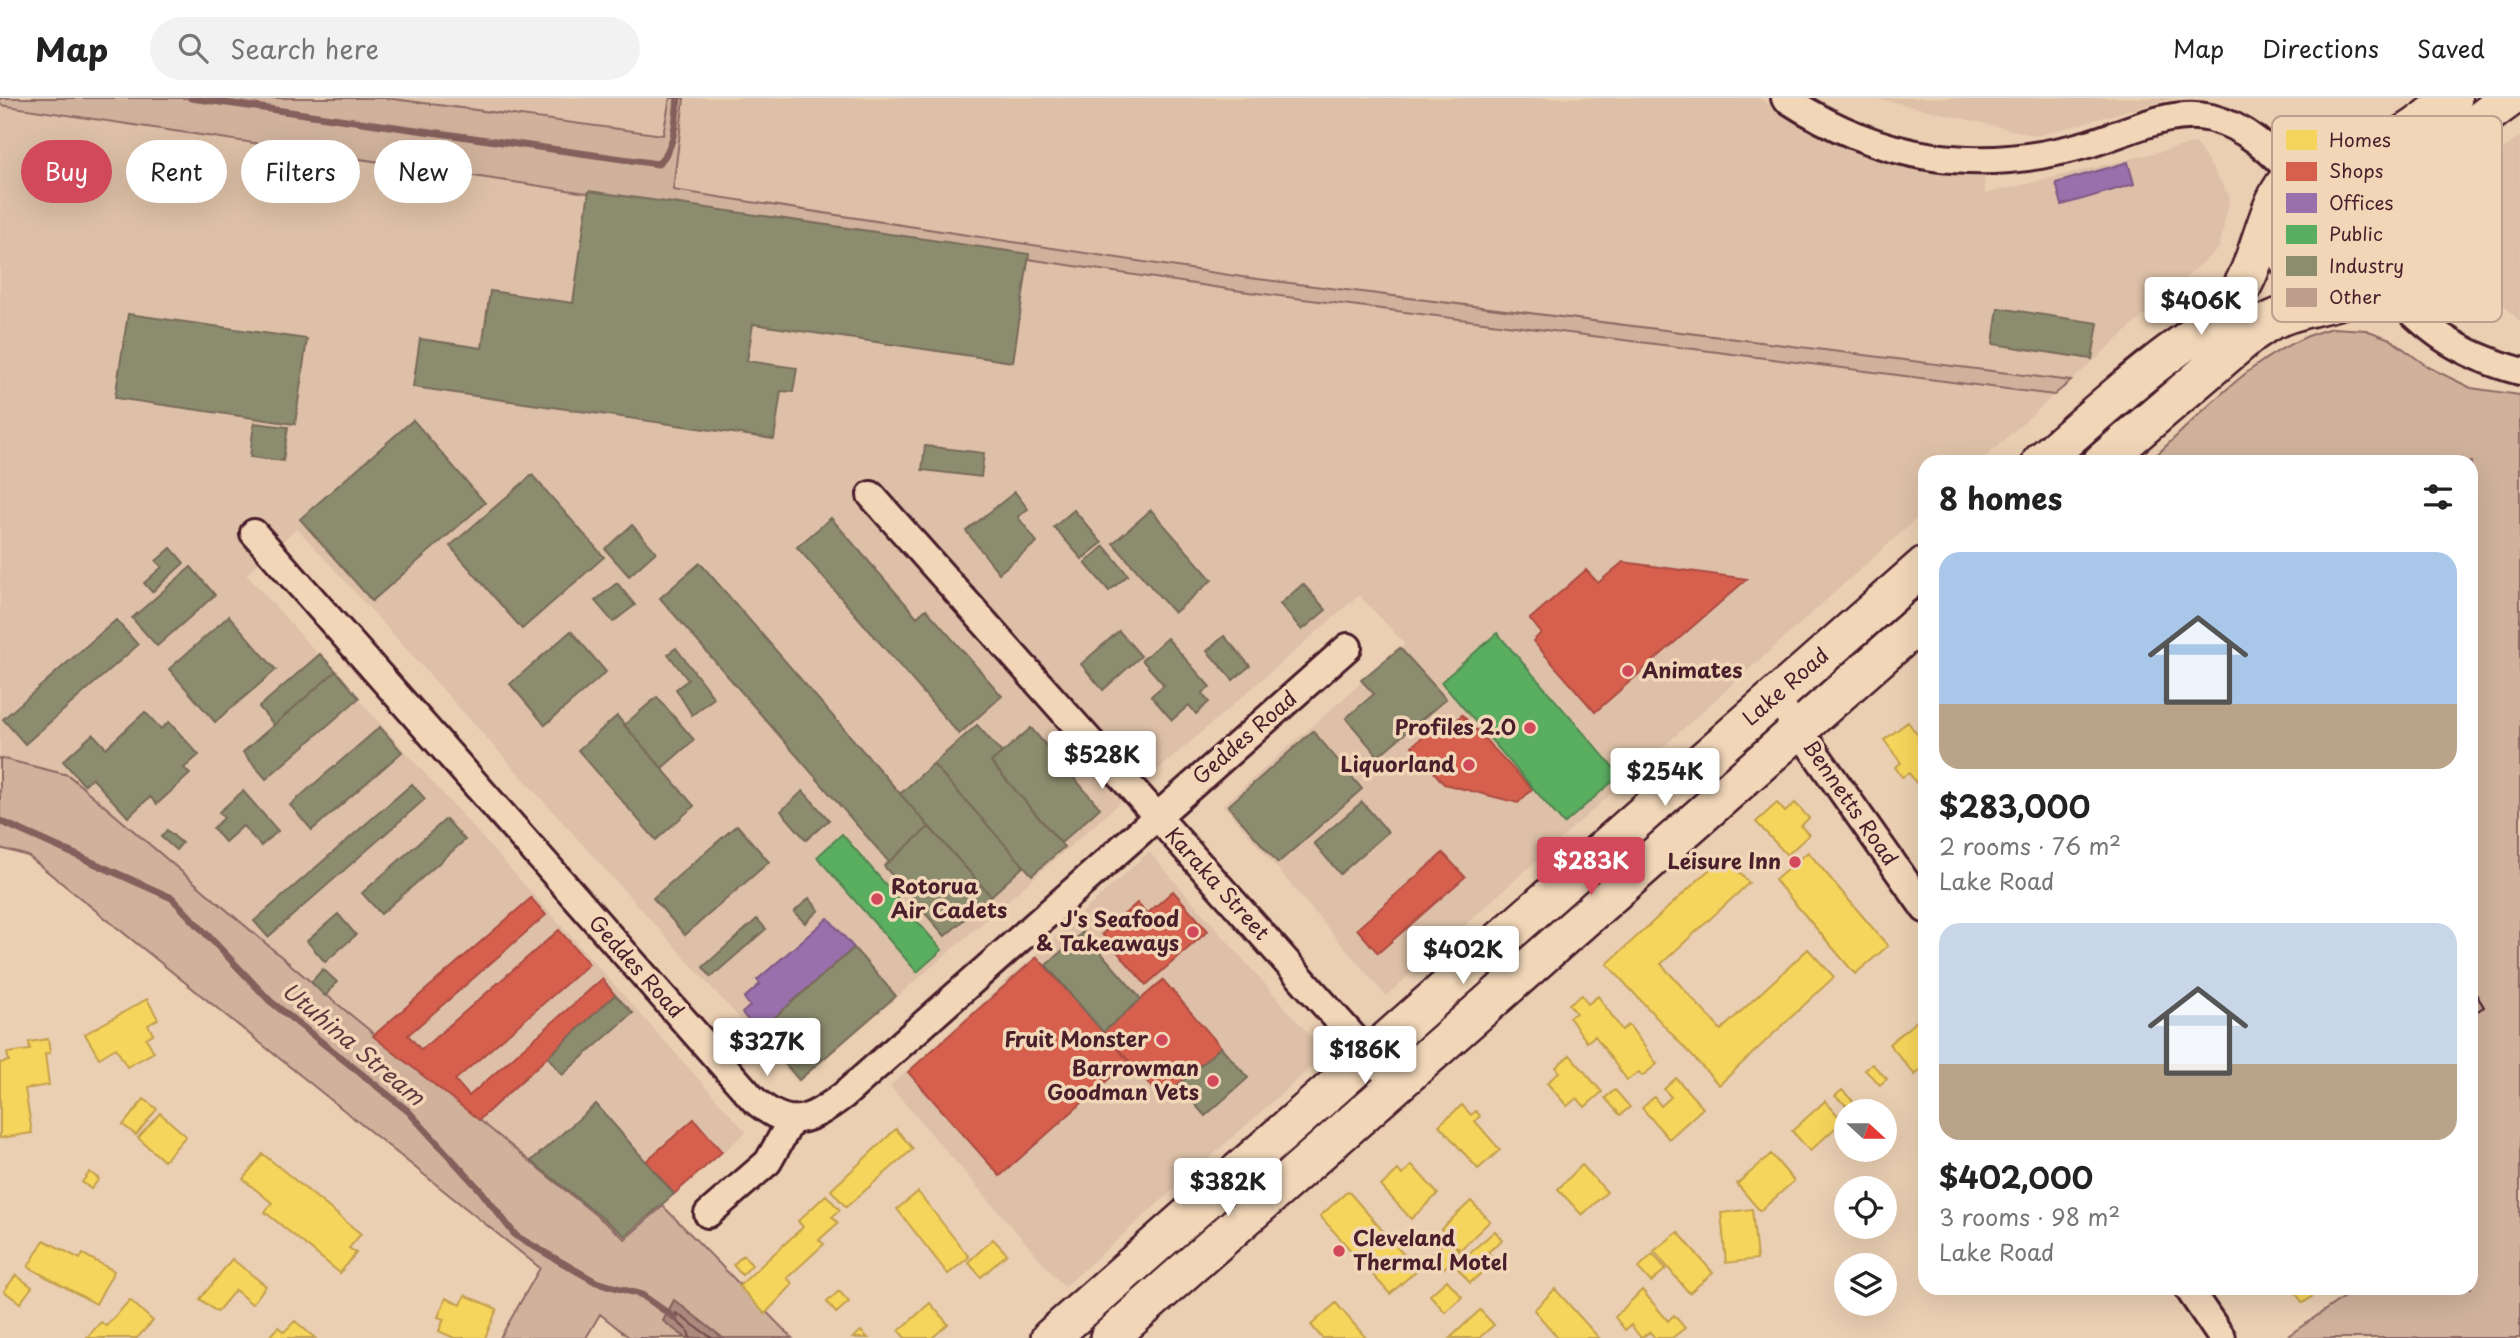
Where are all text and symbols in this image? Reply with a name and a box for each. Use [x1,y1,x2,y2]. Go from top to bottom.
search box [150,17,640,80]
text: Map [35,23,108,73]
icon: search [174,29,212,67]
text: Search here [230,29,379,68]
text: Map [2173,30,2224,66]
text: Directions [2262,30,2379,66]
text: Saved [2417,30,2485,66]
legend [2272,116,2502,322]
text: Homes [2329,125,2391,153]
chip: Buy [21,140,112,203]
chip: Rent [126,140,227,203]
chip: Filters [241,140,360,203]
chip: New [374,140,472,203]
text: Shops [2329,156,2383,184]
text: Offices [2329,188,2394,216]
text: Public [2329,219,2383,247]
text: Industry [2329,251,2404,279]
pin: $406K [2152,278,2250,337]
text: $406K [2161,282,2241,317]
text: Other [2329,282,2381,310]
text: 8 homes [1939,475,2062,520]
icon: filters [2419,478,2457,516]
icon: home [2135,597,2261,723]
street label: Lake Road [1734,639,1835,732]
place label: Animates [1641,653,1742,685]
marker: Animates [1620,663,1636,679]
street label: Geddes Road [1184,682,1303,791]
place label: Profiles 2.0 [1395,710,1516,742]
marker: Profiles 2.0 [1522,720,1538,736]
pin: $528K [1053,732,1151,791]
street label: Bennetts Road [1796,732,1907,872]
text: $528K [1064,736,1140,771]
place label: Liquorland [1341,747,1455,779]
pin: $254K [1616,748,1714,808]
text: $254K [1627,753,1703,788]
marker: Liquorland [1461,757,1477,773]
text: $283,000 [1939,783,2090,828]
street label: Karaka Street [1159,819,1278,947]
text: 2 rooms · 76 m² [1939,828,2121,863]
pin: $283K [1542,838,1640,897]
text: $283K [1553,842,1629,877]
place label: Leisure Inn [1668,844,1781,876]
marker: Leisure Inn [1787,854,1803,870]
text: Lake Road [1939,863,2055,898]
place label: Rotorua Air Cadets [891,869,1007,925]
marker: Rotorua Air Cadets [869,891,885,907]
place label: J's Seafood & Takeaways [1036,902,1179,958]
street label: Geddes Road [582,907,693,1025]
marker: J's Seafood & Takeaways [1185,924,1201,940]
pin: $402K [1414,926,1512,986]
text: $402K [1423,931,1503,966]
icon: home [2135,968,2261,1094]
water label: Utuhina Stream [275,973,434,1114]
pin: $327K [718,1018,816,1078]
place label: Fruit Monster [1004,1022,1148,1054]
text: $327K [729,1023,805,1058]
pin: $186K [1316,1026,1414,1086]
text: $186K [1329,1031,1401,1066]
marker: Fruit Monster [1154,1032,1170,1048]
place label: Barrowman Goodman Vets [1047,1051,1199,1107]
marker: Barrowman Goodman Vets [1205,1073,1221,1089]
north arrow [1834,1099,1897,1162]
map controls [1834,1099,1897,1316]
text: $402,000 [1939,1154,2093,1199]
pin: $382K [1179,1158,1277,1218]
text: $382K [1190,1163,1266,1198]
button: locate [1834,1176,1897,1239]
text: 3 rooms · 98 m² [1939,1199,2120,1234]
place label: Cleveland Thermal Motel [1353,1221,1508,1277]
text: Lake Road [1939,1234,2055,1269]
marker: Cleveland Thermal Motel [1331,1243,1347,1259]
button: layers [1834,1253,1897,1316]

